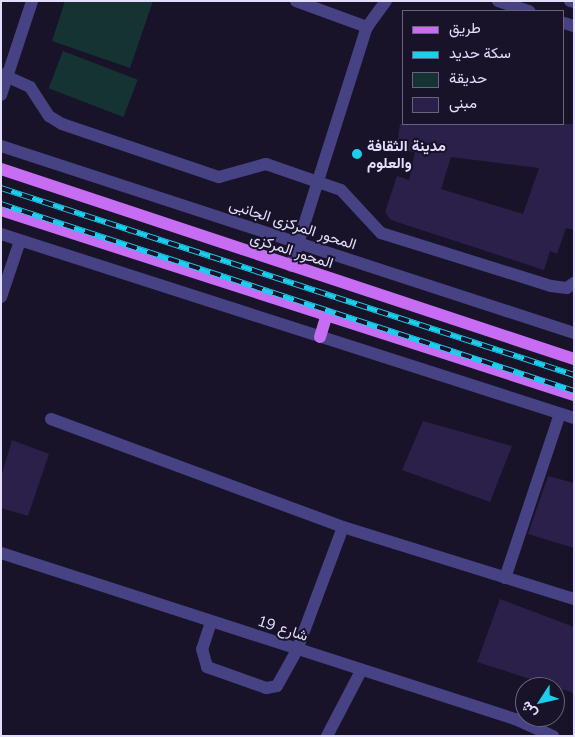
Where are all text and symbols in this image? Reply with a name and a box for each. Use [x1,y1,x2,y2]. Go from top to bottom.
legend [402,10,565,125]
text: طريق [449,18,481,37]
text: سكة حديد [449,43,511,62]
text: حديقة [449,68,487,87]
text: مبنى [449,93,477,112]
place label: مدينة الثقافة والعلوم [367,136,446,171]
marker: مدينة الثقافة والعلوم [351,148,363,160]
street label: المحور المركزى الجانبى [227,195,359,253]
street label: المحور المركزى [248,228,336,272]
street label: شارع 19 [255,611,311,645]
north arrow [515,677,565,727]
text: ش [516,698,541,722]

